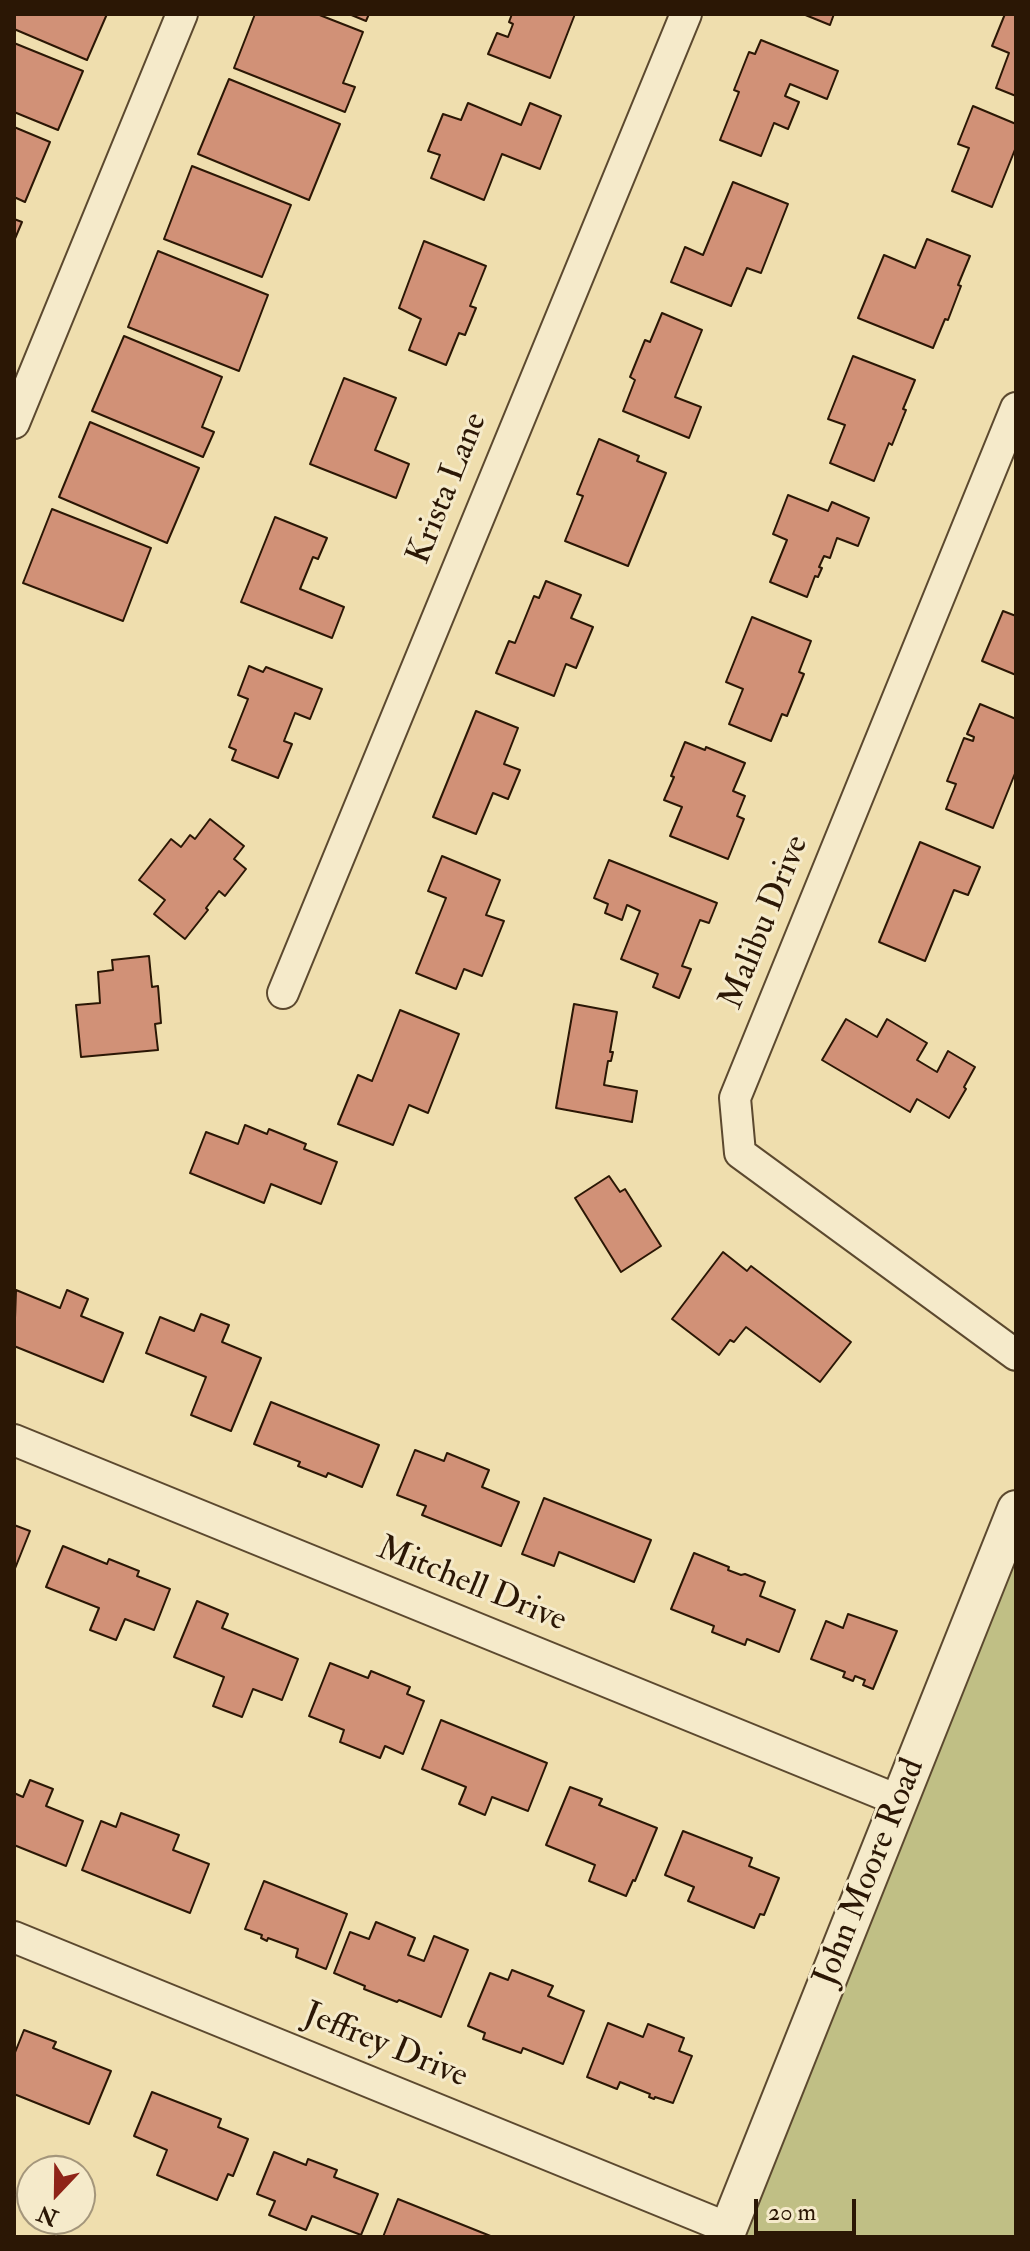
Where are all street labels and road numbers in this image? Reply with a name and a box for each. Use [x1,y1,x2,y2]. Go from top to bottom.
street label: Krista Lane [400,407,498,571]
street label: Malibu Drive [713,830,819,1016]
street label: Mitchell Drive [370,1529,572,1643]
street label: John Moore Road [807,1753,935,1993]
street label: Jeffrey Drive [297,1996,473,2098]

